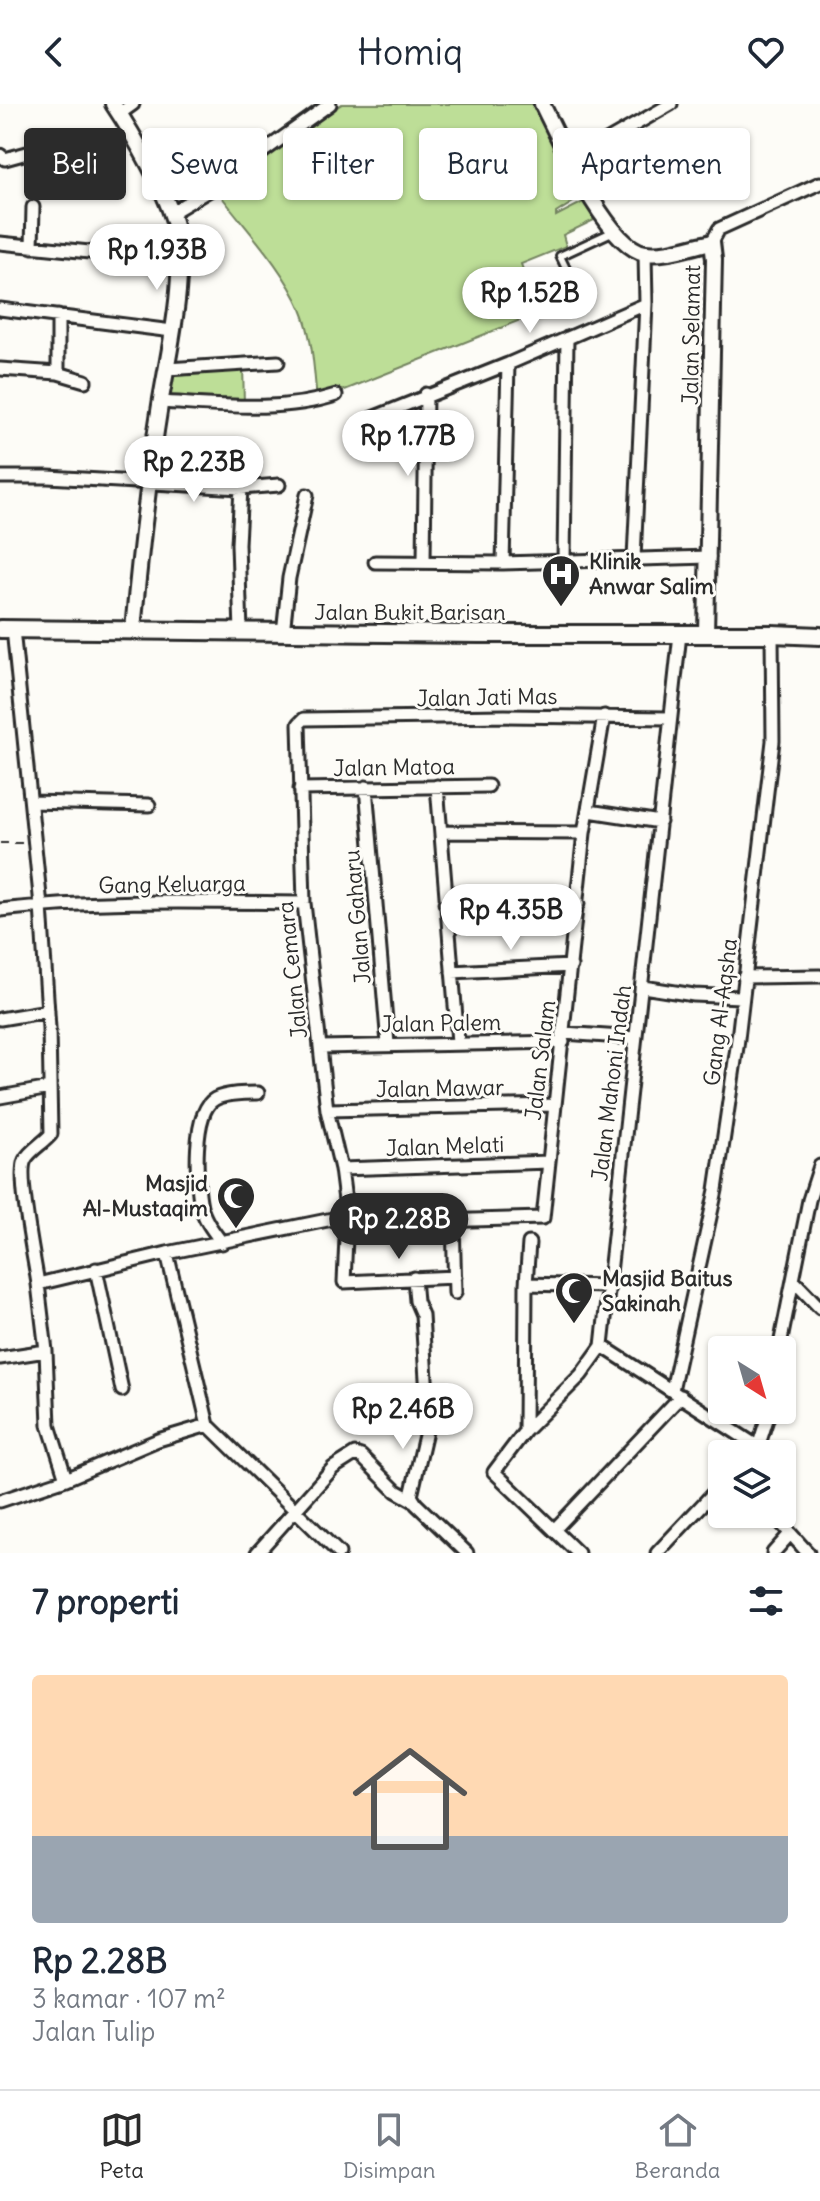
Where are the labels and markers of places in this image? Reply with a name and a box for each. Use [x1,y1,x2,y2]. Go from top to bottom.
pin: Rp 1.93B [74,224,240,292]
pin: Rp 1.52B [447,267,613,335]
pin: Rp 1.77B [325,410,491,478]
pin: Rp 2.23B [111,436,277,504]
place label: Klinik Anwar Salim [589,547,714,600]
hospital icon: Klinik Anwar Salim [540,553,582,608]
pin: Rp 4.35B [428,884,594,952]
place label: Masjid Al-Mustaqim [83,1169,208,1222]
mosque icon: Masjid Al-Mustaqim [215,1175,257,1230]
pin: Rp 2.28B [316,1193,482,1261]
place label: Masjid Baitus Sakinah [602,1264,732,1317]
mosque icon: Masjid Baitus Sakinah [553,1270,595,1325]
pin: Rp 2.46B [320,1383,486,1451]

